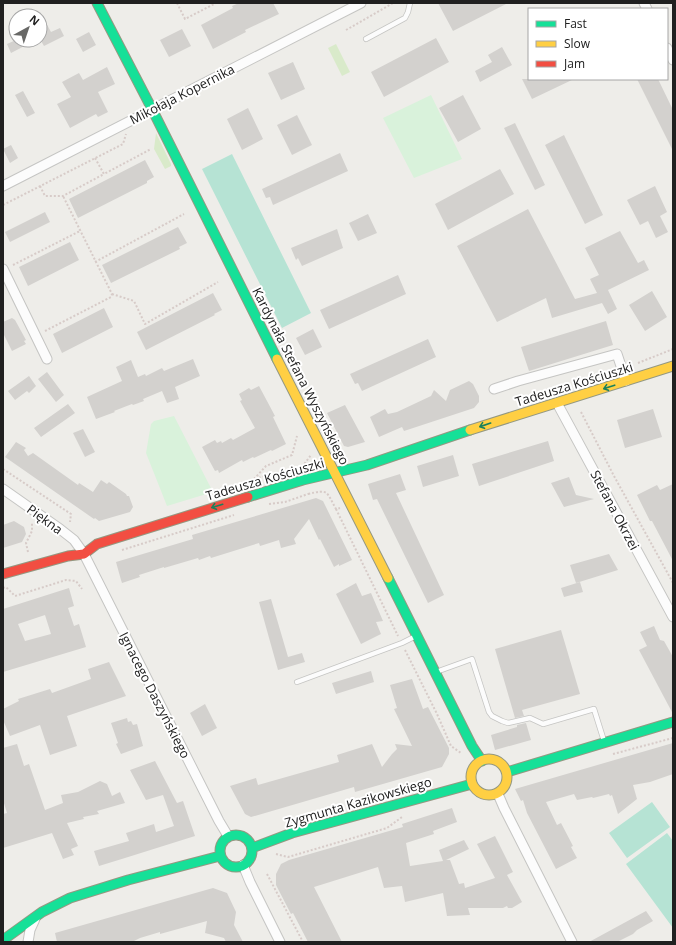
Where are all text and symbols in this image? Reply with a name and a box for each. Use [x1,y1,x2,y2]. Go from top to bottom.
north arrow [8,8,48,48]
legend [528,8,668,80]
text: N [26,11,43,29]
text: Fast [564,15,587,32]
text: Slow [564,35,591,52]
text: Jam [563,55,585,72]
street label: Mikołaja Kopernika [126,60,238,128]
street label: Kardynała Stefana Wyszyńskiego [248,284,354,468]
street label: Tadeusza Kościuszki [513,358,635,410]
one-way arrow [603,383,615,391]
one-way arrow [479,422,491,430]
street label: Tadeusza Kościuszki [204,453,326,505]
street label: Stefana Okrzei [586,467,644,553]
street label: Piękna [23,500,67,538]
one-way arrow [211,503,224,510]
street label: Ignacego Daszyńskiego [115,629,195,761]
street label: Zygmunta Kazikowskiego [282,772,434,832]

